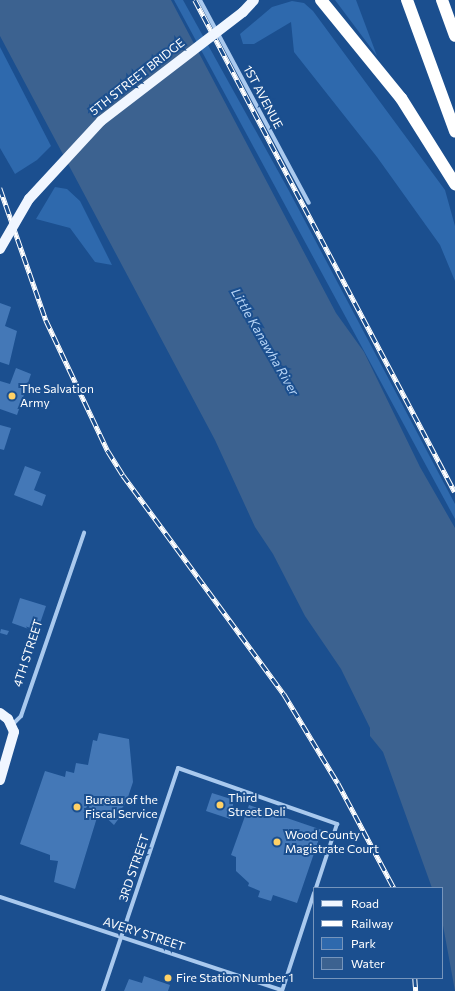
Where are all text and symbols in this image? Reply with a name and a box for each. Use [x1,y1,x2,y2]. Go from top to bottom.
street label: 5TH STREET BRIDGE [87,36,187,118]
street label: 1ST AVENUE [240,63,286,131]
water label: Little Kanawha River [228,286,302,398]
place label: The Salvation Army [20,382,94,410]
marker: The Salvation Army [7,391,17,401]
street label: 4TH STREET [10,617,46,689]
place label: Third Street Deli [228,791,286,819]
place label: Bureau of the Fiscal Service [85,793,158,821]
marker: Third Street Deli [215,800,225,810]
marker: Bureau of the Fiscal Service [72,802,82,812]
place label: Wood County Magistrate Court [285,828,379,856]
street label: 3RD STREET [116,832,152,904]
marker: Wood County Magistrate Court [272,837,282,847]
legend [313,887,443,979]
text: Road [351,896,379,910]
street label: AVERY STREET [101,914,187,954]
text: Railway [351,916,393,930]
text: Park [351,936,376,950]
text: Water [351,956,385,970]
place label: Fire Station Number 1 [176,971,294,985]
marker: Fire Station Number 1 [163,973,173,983]

